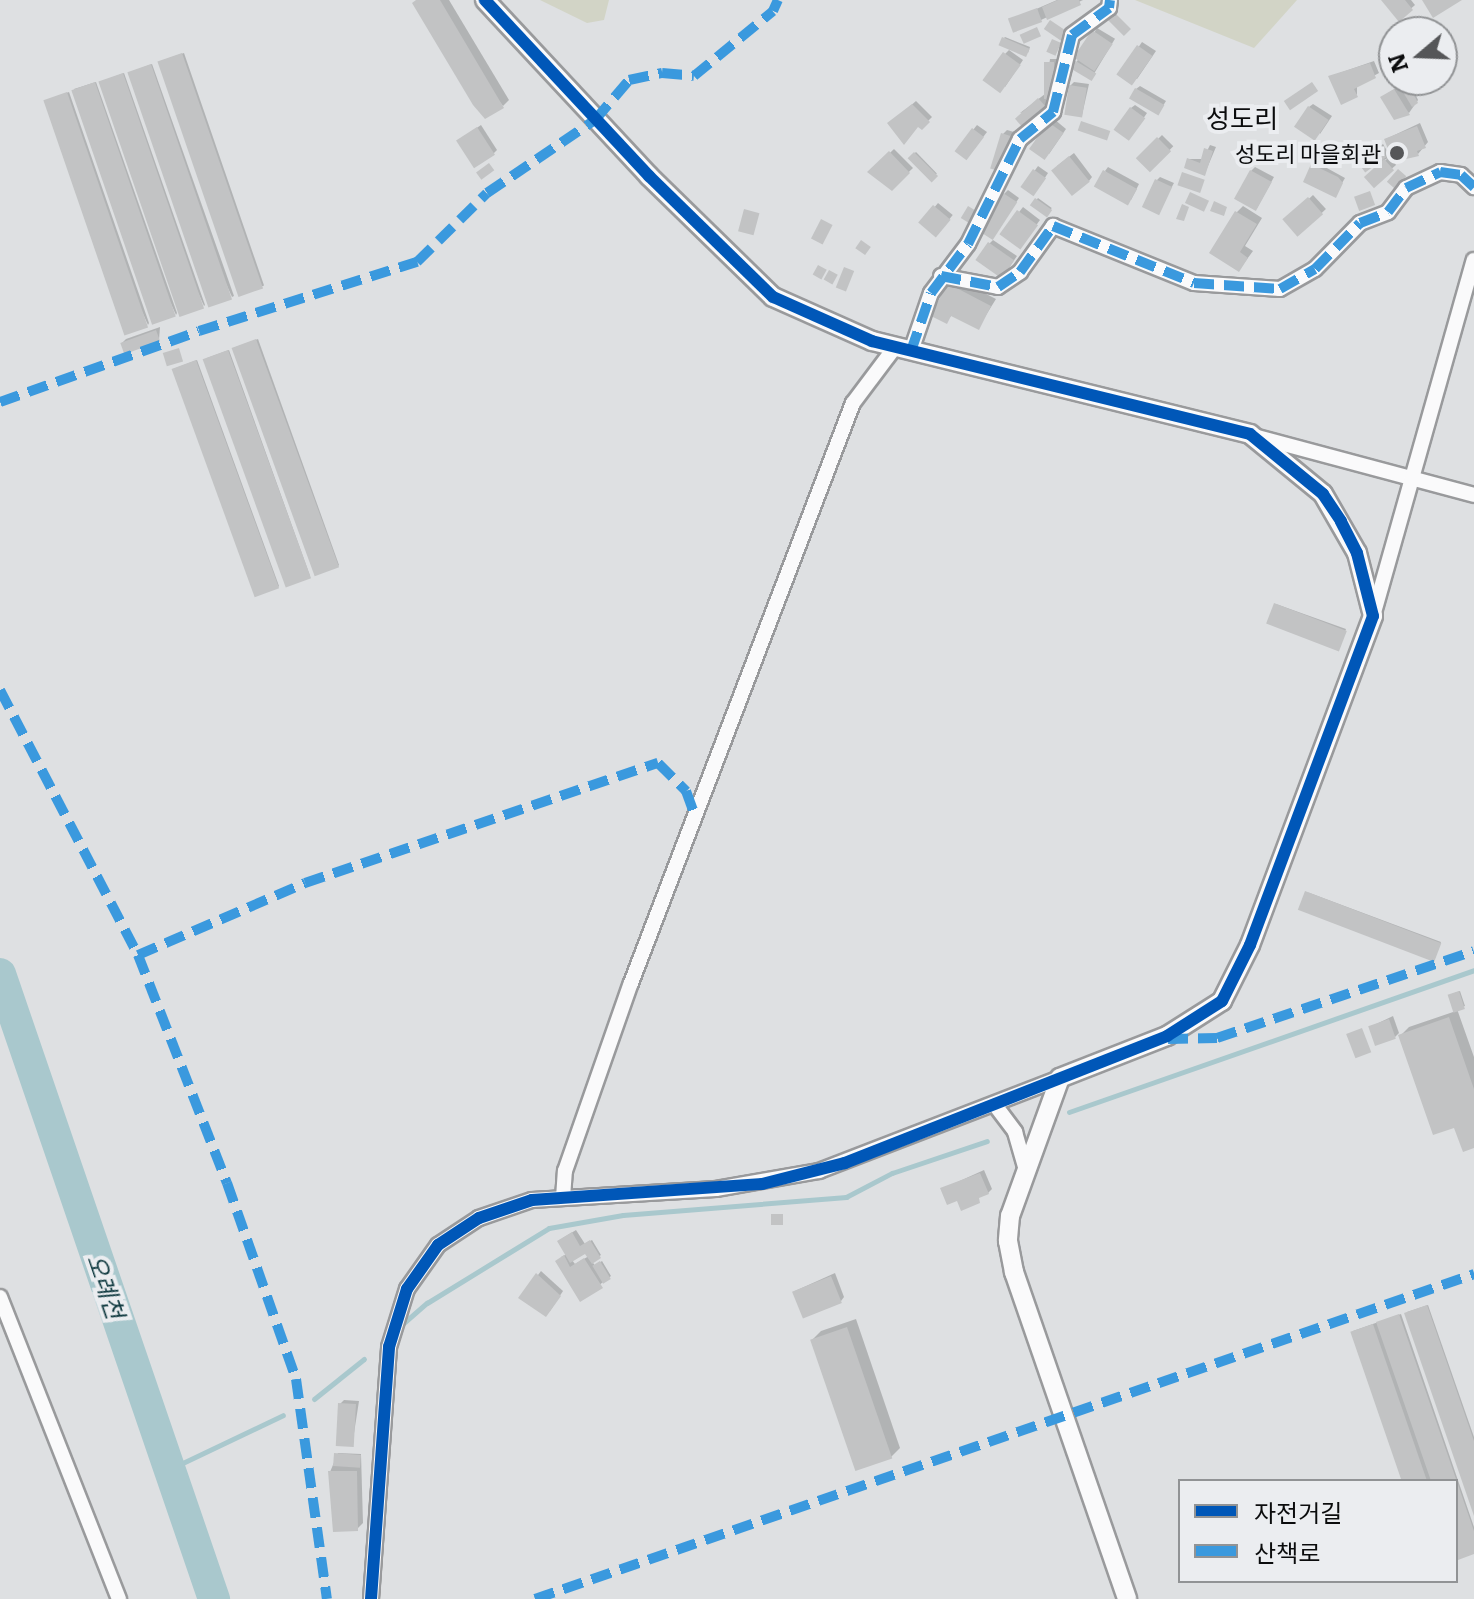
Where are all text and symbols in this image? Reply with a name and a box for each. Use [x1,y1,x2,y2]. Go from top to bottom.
north arrow [1378,16,1458,96]
text: N [1378,49,1415,77]
district label: 성도리 [1206,101,1278,133]
place label: 성도리 마을회관 [1235,140,1381,166]
marker: 성도리 마을회관 [1388,144,1406,162]
water label: 오례천 [83,1250,131,1322]
legend [1178,1479,1458,1583]
text: 자전거길 [1254,1494,1342,1529]
text: 산책로 [1254,1534,1320,1569]

